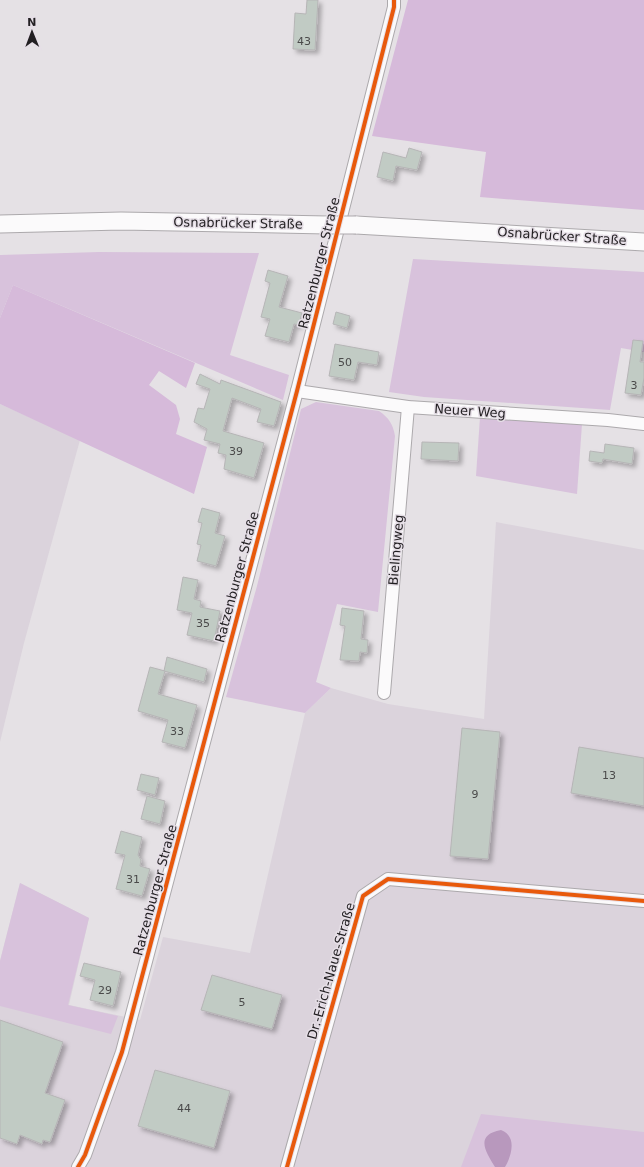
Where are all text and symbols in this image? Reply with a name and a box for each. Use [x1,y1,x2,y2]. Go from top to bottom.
north arrow [12,12,52,52]
text: N [27,16,37,29]
house number: 43 [297,35,311,48]
street label: Ratzenburger Straße [295,196,343,330]
street label: Osnabrücker Straße [173,214,303,232]
street label: Osnabrücker Straße [497,224,627,248]
house number: 50 [338,356,352,369]
house number: 3 [631,379,638,392]
street label: Neuer Weg [434,401,506,421]
house number: 39 [229,445,243,458]
street label: Ratzenburger Straße [212,510,262,644]
street label: Bielingweg [385,514,407,586]
house number: 35 [196,617,210,630]
house number: 33 [170,725,184,738]
house number: 13 [602,769,616,782]
house number: 9 [472,788,479,801]
street label: Ratzenburger Straße [130,823,180,957]
house number: 31 [126,873,140,886]
street label: Dr.-Erich-Naue-Straße [304,901,358,1041]
house number: 29 [98,984,112,997]
house number: 5 [239,996,246,1009]
house number: 44 [177,1102,191,1115]

